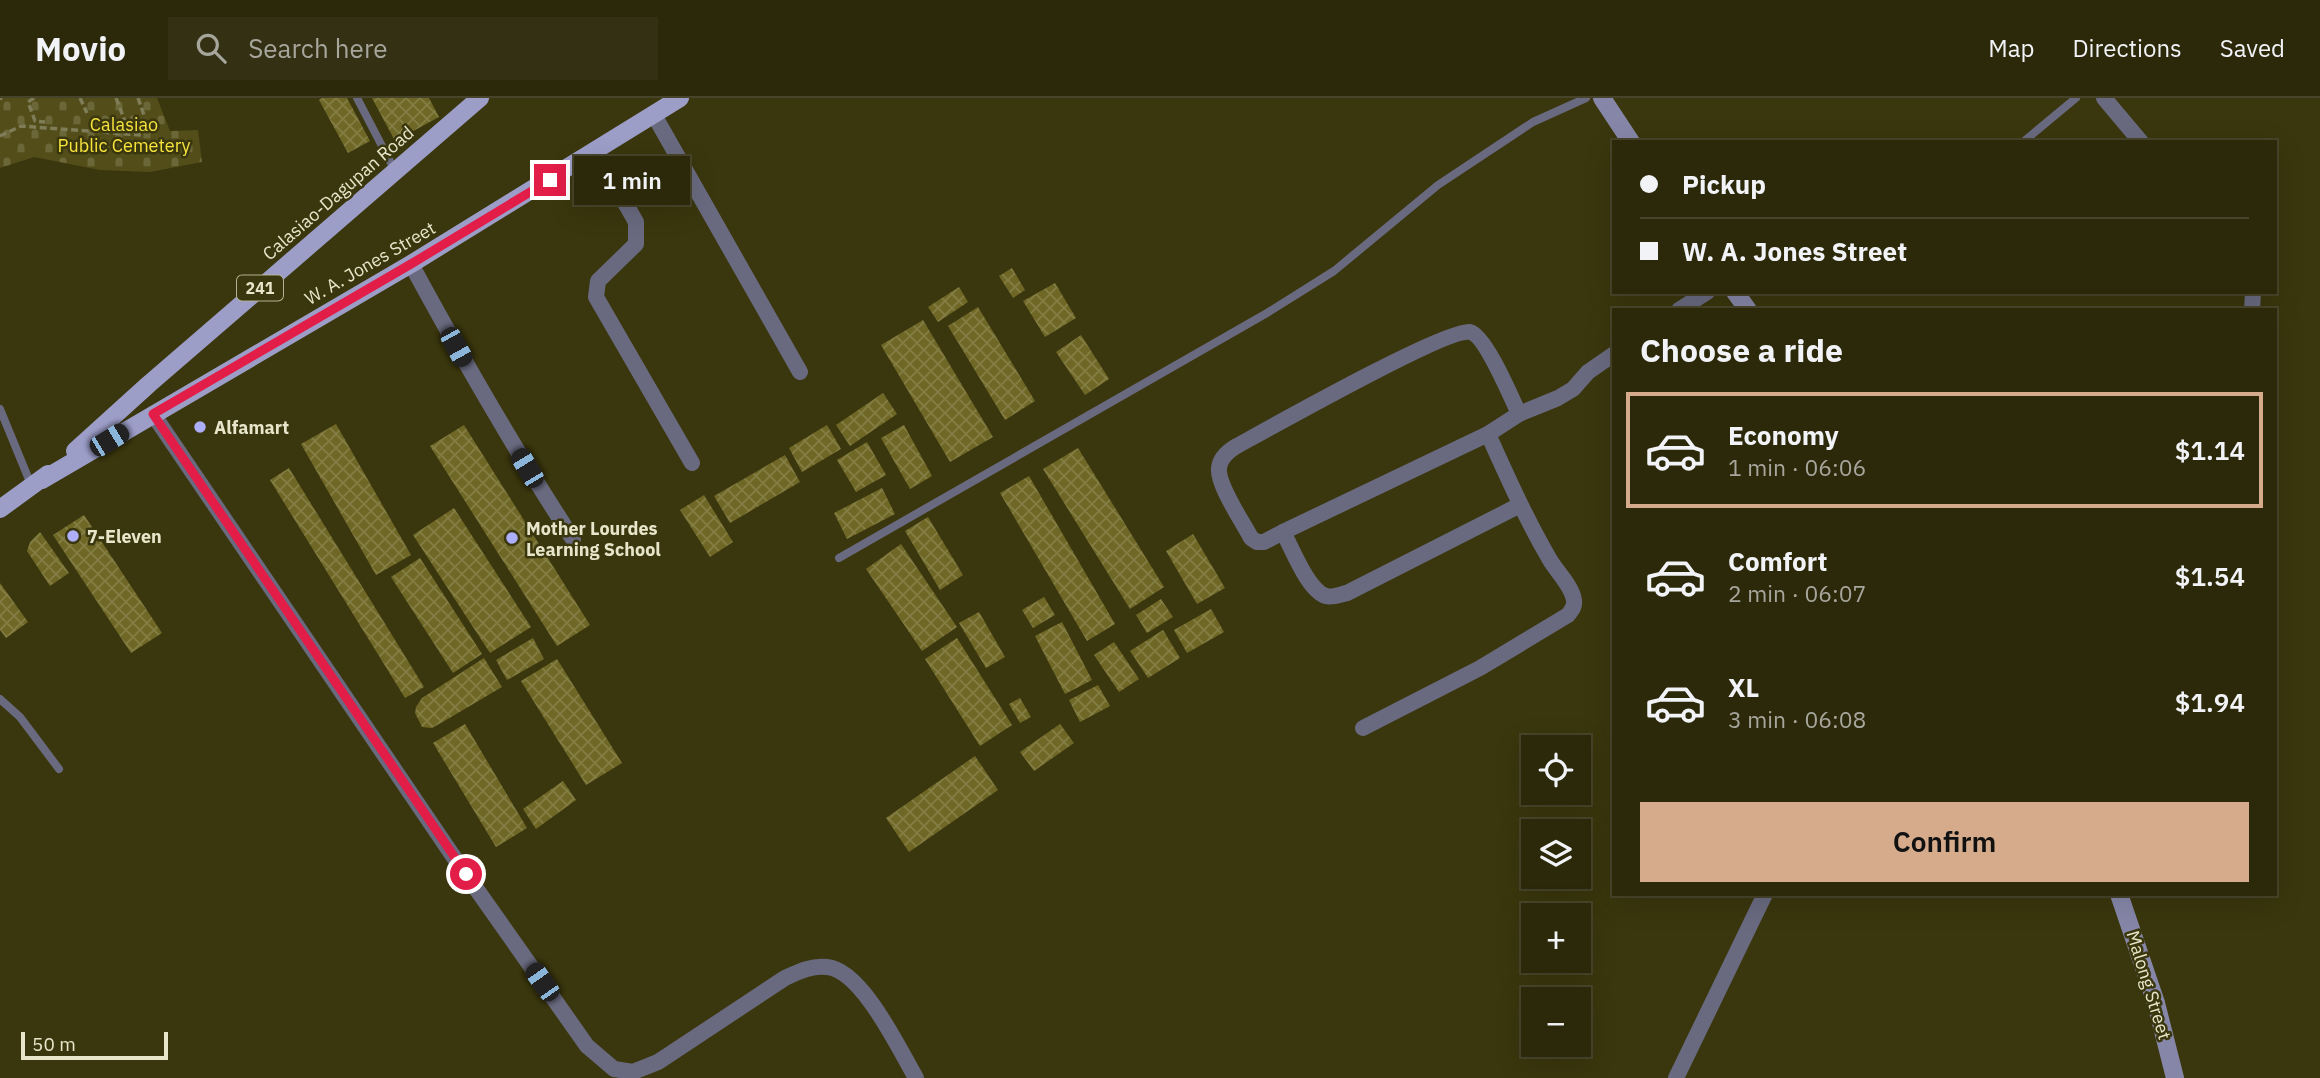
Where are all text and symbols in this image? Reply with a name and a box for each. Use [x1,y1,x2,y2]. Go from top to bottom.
search box [168,17,658,80]
text: Movio [35,27,126,70]
icon: search [192,29,230,67]
text: Search here [248,31,388,65]
text: Map [1988,32,2034,64]
text: Directions [2072,32,2182,64]
text: Saved [2220,32,2285,64]
park label: Calasiao Public Cemetery [58,113,190,157]
street label: Calasiao-Dagupan Road [258,121,418,265]
callout: 1 min [574,155,690,204]
route end [534,164,566,196]
text: 1 min [602,165,662,195]
text: Pickup [1682,167,1766,201]
street label: W. A. Jones Street [300,216,440,310]
text: W. A. Jones Street [1682,234,1907,268]
road number: 241 [237,276,283,300]
car [437,324,476,370]
text: Choose a ride [1640,329,1843,371]
place label: Alfamart [214,416,289,439]
text: Economy [1728,418,1839,452]
marker: Alfamart [192,419,208,435]
icon: car [1644,419,1707,482]
car [86,420,133,460]
text: $1.14 [2175,433,2245,467]
car [508,445,547,491]
text: 1 min · 06:06 [1728,452,1866,482]
place label: Mother Lourdes Learning School [526,517,661,561]
place label: 7-Eleven [87,525,162,548]
marker: 7-Eleven [65,528,81,544]
marker: Mother Lourdes Learning School [504,530,520,546]
text: Comfort [1728,544,1827,578]
icon: car [1644,545,1707,608]
text: $1.54 [2175,559,2245,593]
text: 2 min · 06:07 [1728,578,1866,608]
text: XL [1728,670,1759,704]
icon: car [1644,671,1707,734]
text: $1.94 [2175,685,2245,719]
text: 3 min · 06:08 [1728,704,1866,734]
map controls [1521,735,1591,1057]
button: locate [1521,735,1591,805]
button: Confirm [1640,802,2249,882]
button: layers [1521,819,1591,889]
route start [450,858,482,890]
button: + [1521,903,1591,973]
street label: Malong Street [2122,928,2176,1042]
car [522,959,563,1005]
button: − [1521,987,1591,1057]
scale bar [21,1029,168,1061]
text: 50 m [32,1032,76,1056]

